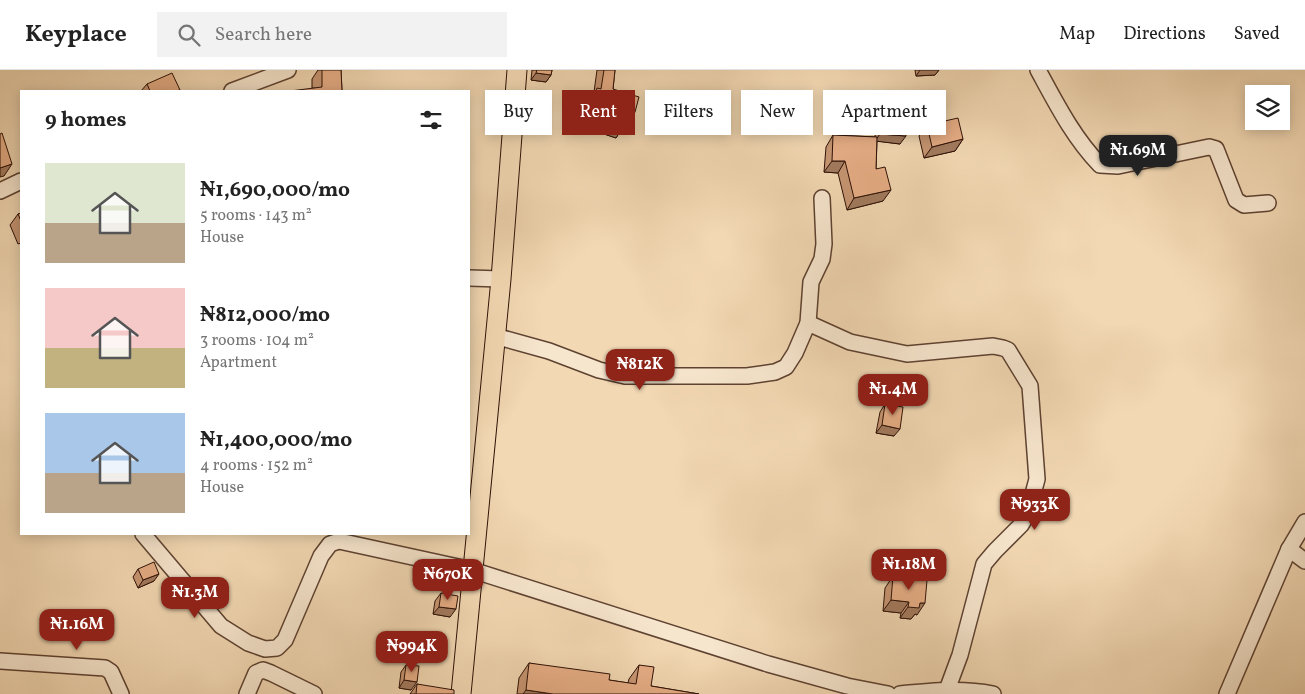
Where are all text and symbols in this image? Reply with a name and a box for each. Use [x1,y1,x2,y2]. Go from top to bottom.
search box [157,12,507,57]
text: Keyplace [25,18,127,52]
icon: search [175,21,203,49]
text: Search here [215,22,312,48]
text: Map [1059,22,1095,47]
text: Directions [1123,22,1206,47]
text: Saved [1234,22,1280,47]
map controls [1245,85,1290,130]
button: layers [1245,85,1290,130]
chip: Buy [485,90,552,135]
chip: Rent [562,90,635,135]
chip: Filters [645,90,731,135]
chip: New [741,90,813,135]
chip: Apartment [823,90,946,135]
text: 9 homes [45,106,126,135]
icon: filters [417,106,445,134]
pin: ₦1.69M [1097,134,1179,177]
text: ₦1.69M [1110,140,1166,162]
text: ₦1,690,000/mo [200,176,350,205]
icon: home [85,183,145,243]
text: 5 rooms · 143 m² [200,205,312,227]
text: House [200,227,244,249]
text: ₦812,000/mo [200,301,330,330]
icon: home [85,308,145,368]
text: 3 rooms · 104 m² [200,330,314,352]
pin: ₦812K [605,348,675,391]
text: Apartment [200,352,277,374]
text: ₦812K [617,354,663,376]
pin: ₦1.4M [858,374,928,416]
text: ₦1.4M [869,379,917,401]
text: ₦1,400,000/mo [200,426,352,455]
icon: home [85,433,145,493]
text: 4 rooms · 152 m² [200,455,313,477]
text: House [200,477,244,499]
pin: ₦933K [1000,488,1070,531]
text: ₦933K [1011,494,1059,516]
pin: ₦1.18M [868,548,950,591]
text: ₦1.18M [882,554,936,576]
pin: ₦670K [413,558,483,601]
text: ₦670K [424,564,472,586]
pin: ₦1.3M [160,576,230,619]
text: ₦1.3M [172,582,218,604]
pin: ₦1.16M [36,608,118,651]
text: ₦1.16M [50,614,104,636]
pin: ₦994K [377,630,447,673]
text: ₦994K [387,636,437,658]

